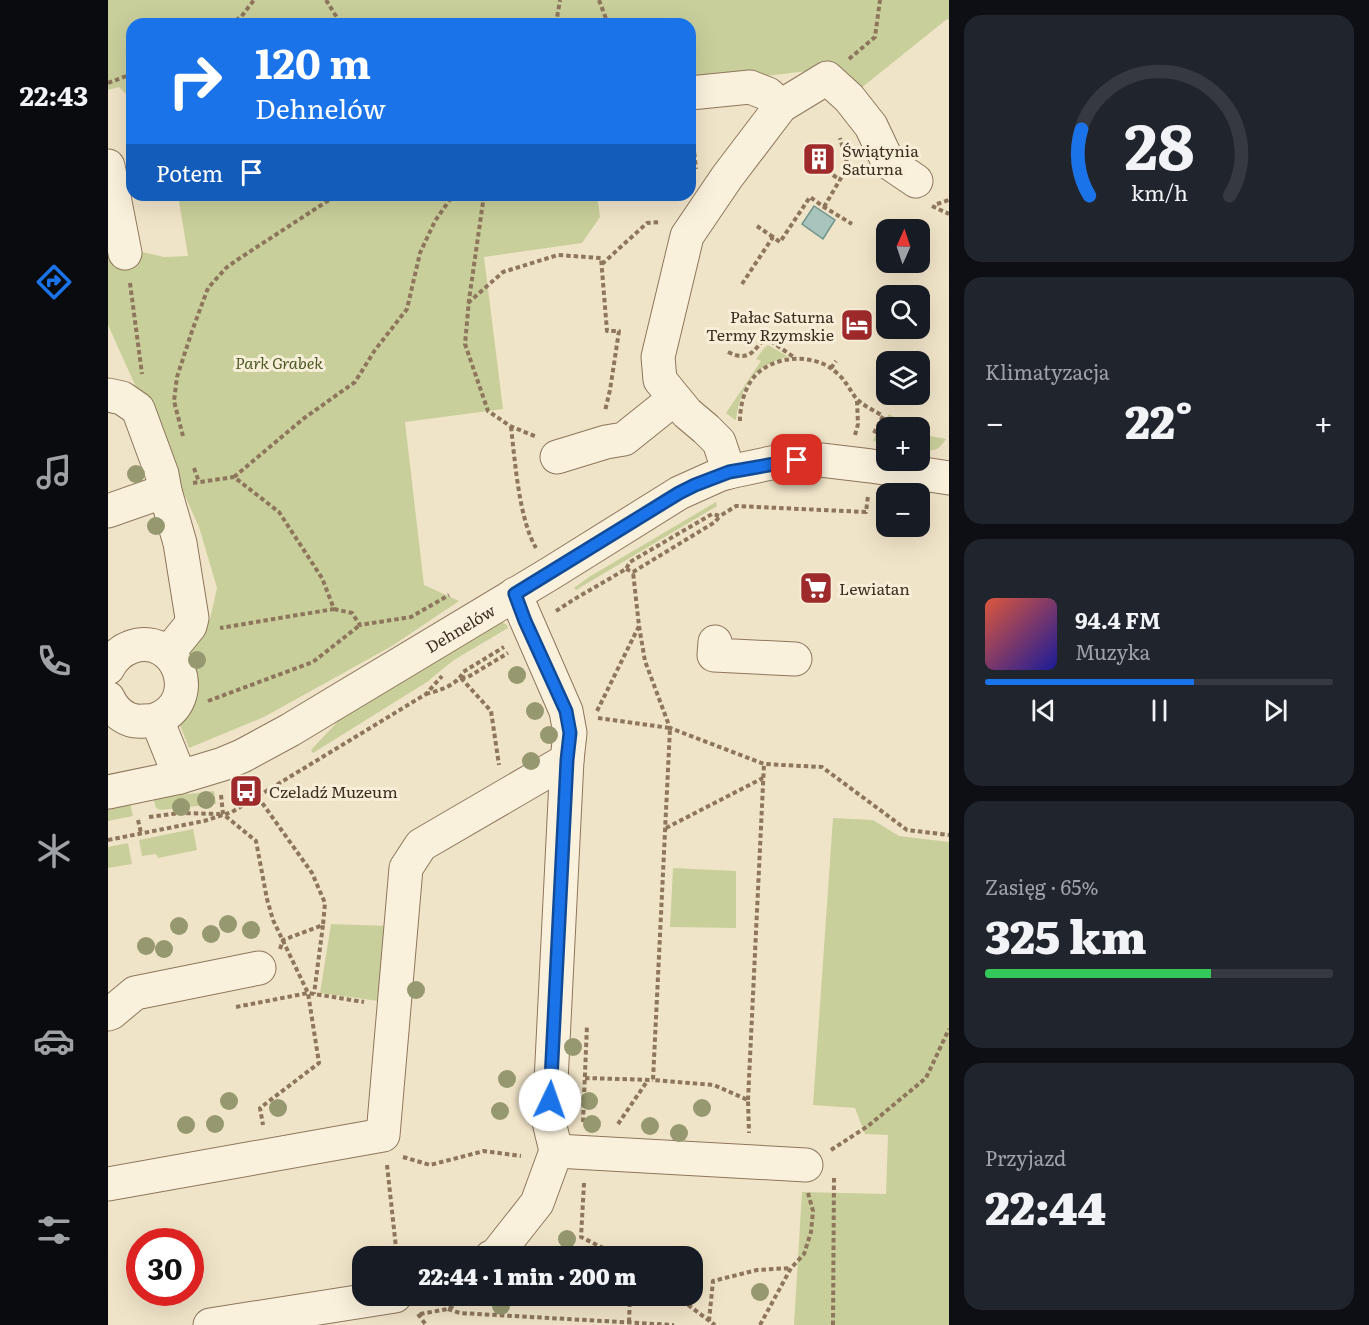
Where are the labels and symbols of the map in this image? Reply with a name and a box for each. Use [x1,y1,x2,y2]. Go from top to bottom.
place label: Świątynia Saturna [842,138,919,180]
building icon: Świątynia Saturna [801,141,837,177]
north arrow [876,219,930,273]
place label: Pałac Saturna Termy Rzymskie [706,304,834,346]
hotel icon: Pałac Saturna Termy Rzymskie [839,307,875,343]
park label: Park Grabek [235,350,323,374]
pin [771,434,822,485]
supermarket icon: Lewiatan [798,570,834,606]
place label: Lewiatan [839,576,910,600]
street label: Dehnelów [421,597,500,658]
bus stop icon: Czeladź Muzeum [228,773,264,809]
place label: Czeladź Muzeum [269,779,398,803]
position arrow [518,1068,582,1132]
speed limit sign: 30 [126,1228,204,1306]

